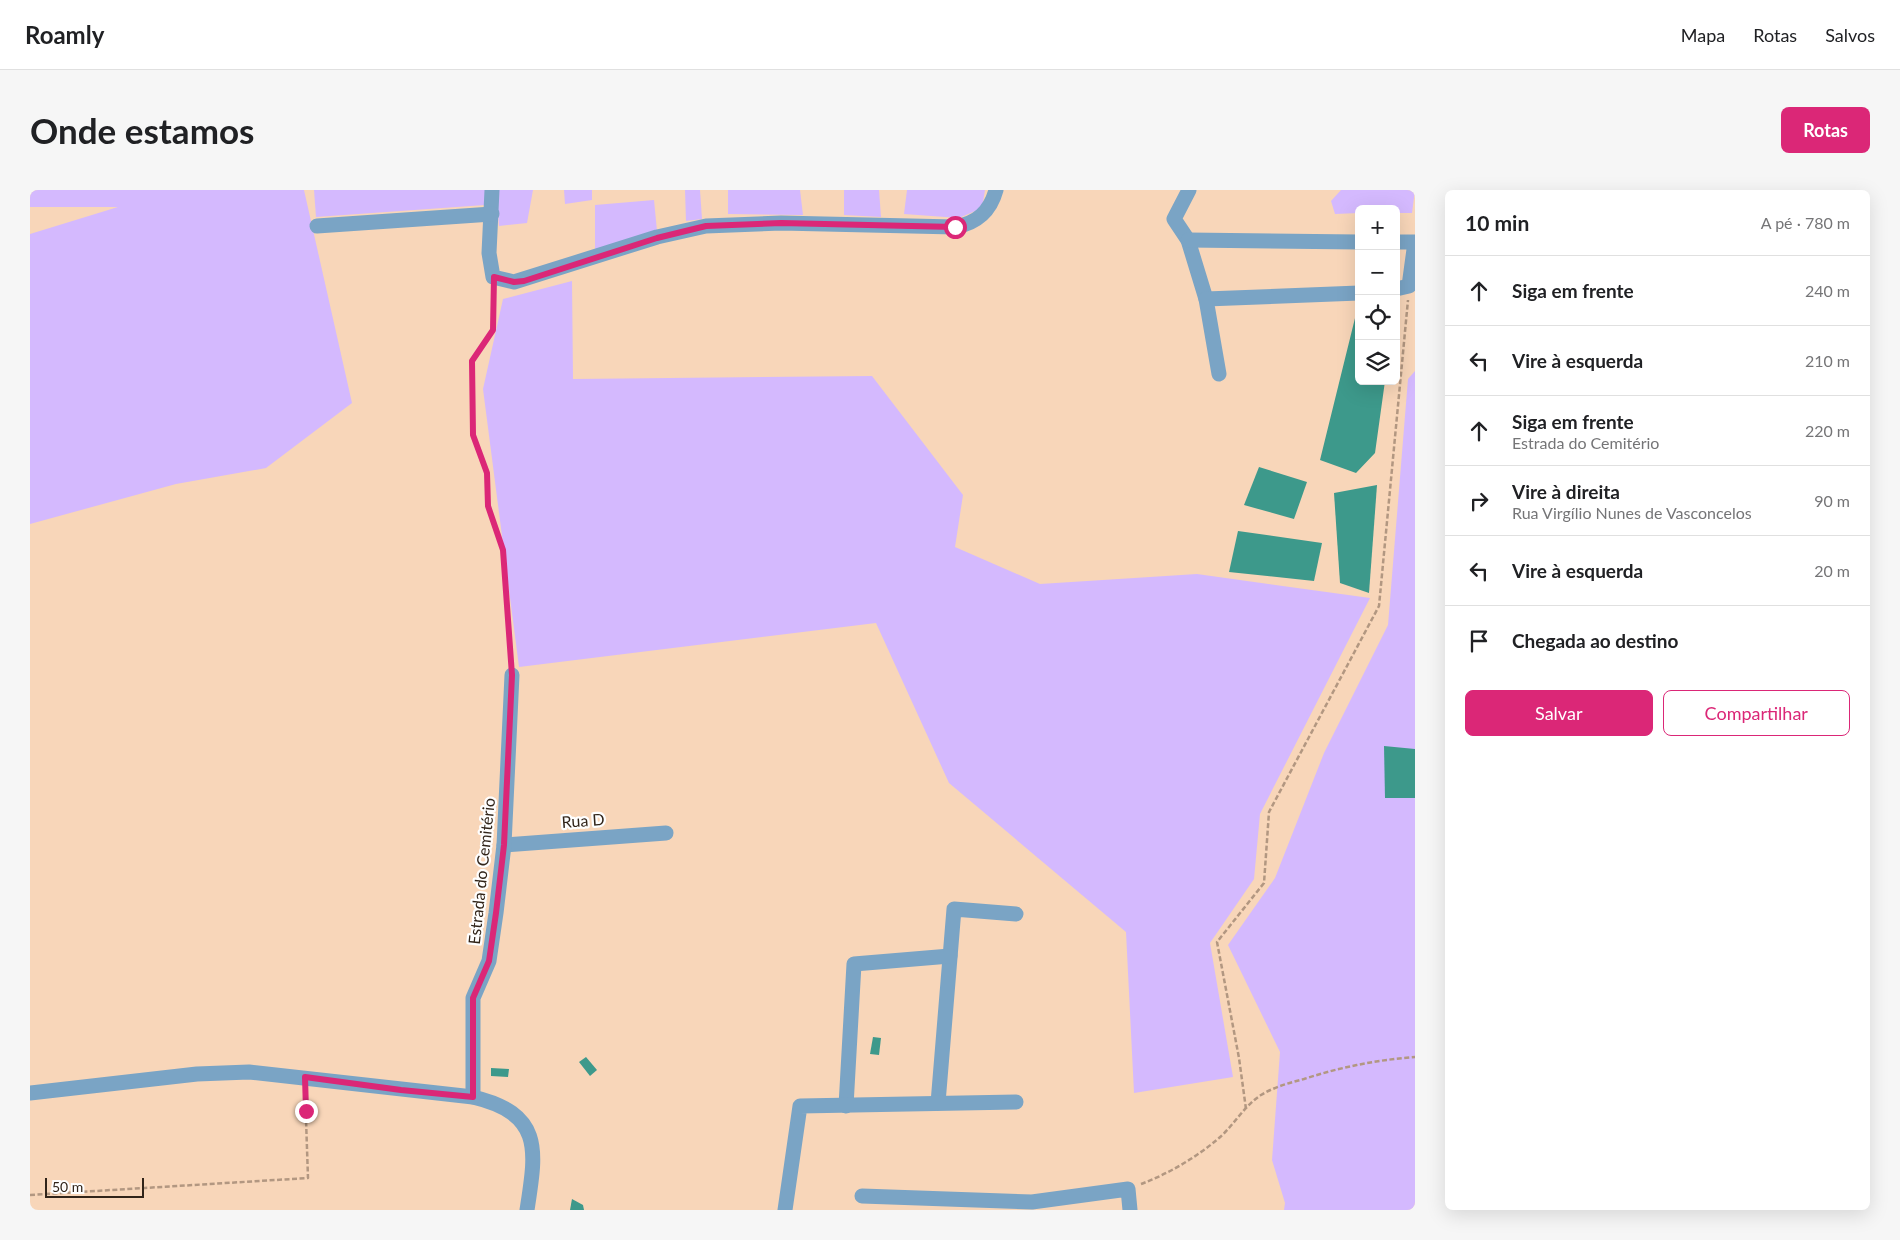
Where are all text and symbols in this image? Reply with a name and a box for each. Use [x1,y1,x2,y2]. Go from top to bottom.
text: Roamly [25,20,104,49]
text: Mapa [1681,24,1725,46]
text: Rotas [1753,24,1797,46]
text: Salvos [1825,24,1875,46]
button: Rotas [1781,107,1870,153]
text: Onde estamos [30,109,254,151]
map controls [1355,205,1400,385]
button: + [1355,205,1400,250]
text: 10 min [1465,210,1529,235]
text: A pé · 780 m [1761,213,1850,232]
route start [944,216,967,239]
button: − [1355,250,1400,295]
icon: ahead [1465,277,1493,305]
text: Siga em frente [1512,279,1634,302]
text: 240 m [1805,281,1850,300]
button: locate [1355,295,1400,340]
button: layers [1355,340,1400,385]
icon: left [1465,347,1493,375]
text: Vire à esquerda [1512,349,1643,372]
text: 210 m [1805,351,1850,370]
text: Siga em frente [1512,410,1634,433]
icon: ahead [1465,417,1493,445]
text: 220 m [1805,421,1850,440]
text: Estrada do Cemitério [1512,433,1659,452]
text: Vire à direita [1512,480,1620,503]
icon: right [1465,487,1493,515]
text: 90 m [1814,491,1850,510]
text: Rua Virgílio Nunes de Vasconcelos [1512,503,1752,522]
icon: left [1465,557,1493,585]
text: Vire à esquerda [1512,559,1643,582]
text: 20 m [1814,561,1850,580]
icon: arrive [1465,627,1493,655]
text: Chegada ao destino [1512,629,1678,652]
button: Salvar [1465,690,1653,736]
button: Compartilhar [1663,690,1850,736]
street label: Estrada do Cemitério [464,797,498,945]
street label: Rua D [561,809,605,831]
route end [295,1100,318,1123]
scale bar [45,1175,144,1198]
text: 50 m [52,1178,83,1195]

